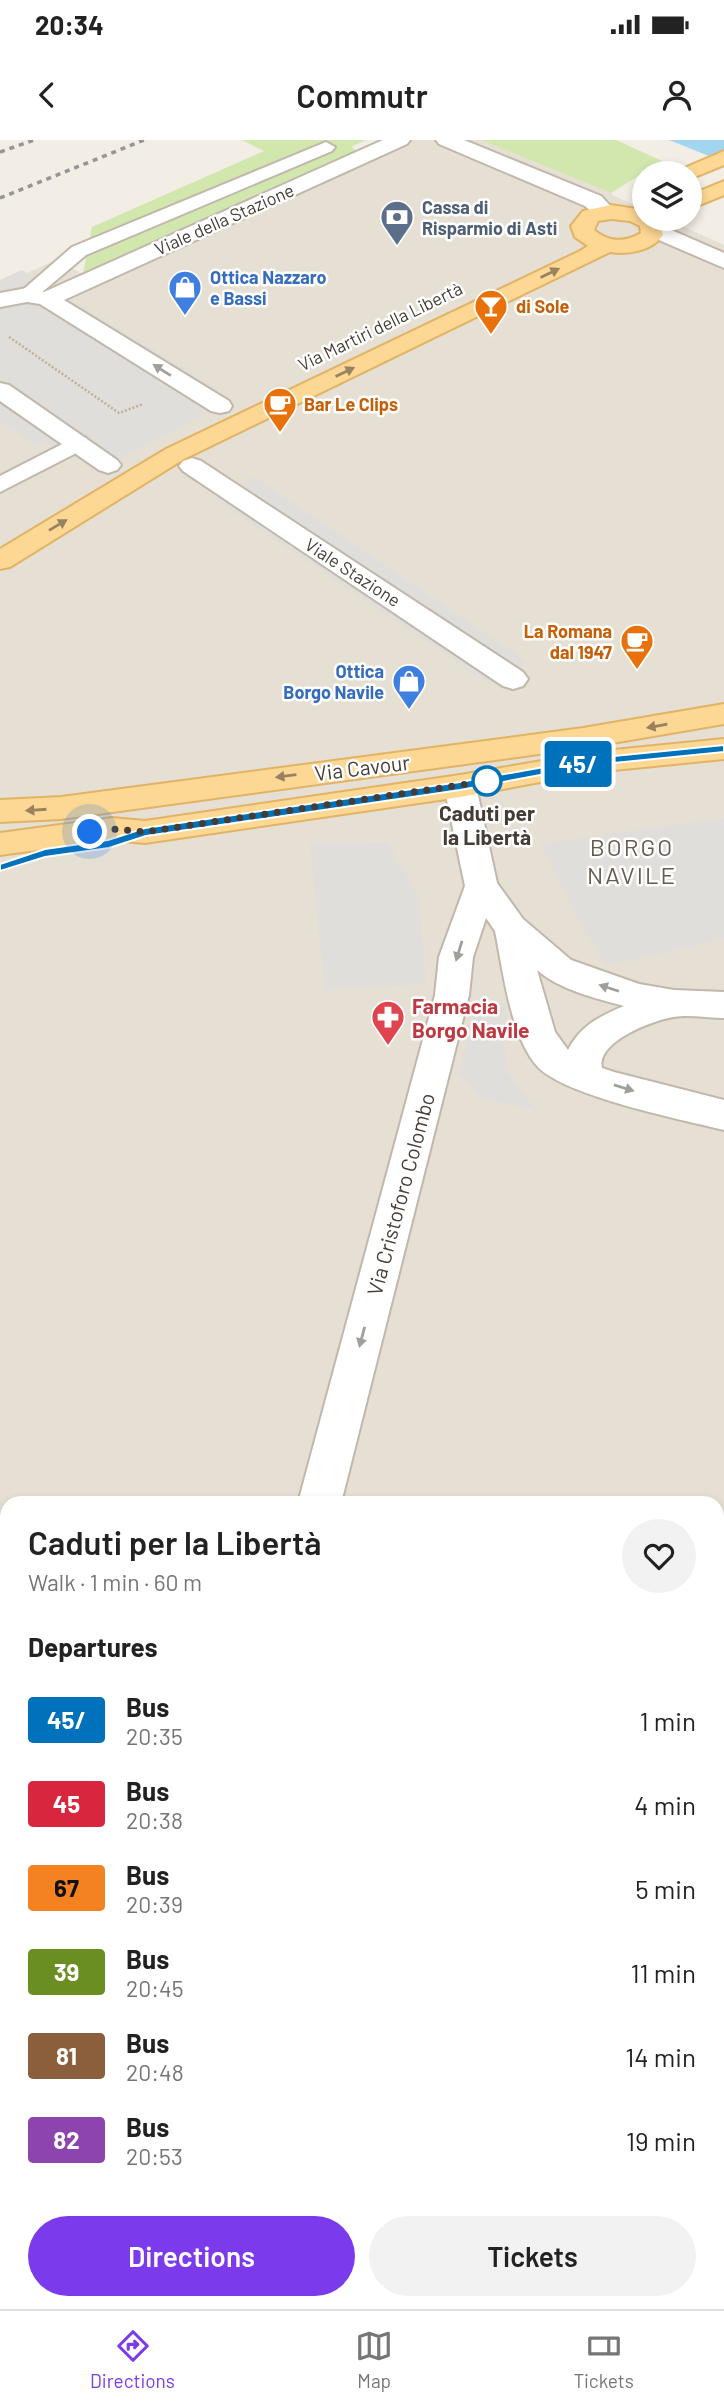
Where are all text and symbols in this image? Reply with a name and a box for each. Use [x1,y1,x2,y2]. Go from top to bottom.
text: 20:34 [35,9,104,40]
icon: back [28,76,66,114]
text: Commutr [296,76,428,114]
icon: person [658,76,696,114]
map controls [632,161,702,231]
button: layers [632,161,702,231]
street label: Viale della Stazione [151,178,297,260]
place label: Cassa di Risparmio di Asti [422,196,557,239]
bank icon: Cassa di Risparmio di Asti [378,198,416,247]
place label: Ottica Nazzaro e Bassi [210,266,326,309]
shop icon: Ottica Nazzaro e Bassi [166,268,204,317]
one-way arrow [540,268,560,279]
street label: Via Martiri della Libertà [294,277,466,375]
bar icon: di Sole [472,287,510,336]
place label: di Sole [516,295,570,317]
one-way arrow [153,364,172,377]
one-way arrow [335,366,355,378]
cafe icon: Bar Le Clips [261,385,299,434]
place label: Bar Le Clips [304,393,398,415]
one-way arrow [49,519,68,532]
street label: Viale Stazione [301,533,405,611]
place label: La Romana dal 1947 [524,620,612,663]
cafe icon: La Romana dal 1947 [618,622,656,671]
place label: Ottica Borgo Navile [283,660,384,703]
shop icon: Ottica Borgo Navile [390,662,428,711]
one-way arrow [646,721,668,732]
line badge: 45/ [538,741,618,787]
street label: Via Cavour [313,749,411,785]
text: 45/ [559,749,597,778]
marker: Caduti per la Libertà [472,766,502,796]
one-way arrow [275,771,297,782]
place label: Caduti per la Libertà [439,800,535,849]
one-way arrow [25,804,47,815]
your location [72,814,107,849]
district label: BORGO NAVILE [587,832,677,889]
one-way arrow [454,941,464,962]
one-way arrow [598,983,619,993]
place label: Farmacia Borgo Navile [412,993,529,1042]
pharmacy icon: Farmacia Borgo Navile [369,998,407,1047]
one-way arrow [614,1084,635,1094]
street label: Via Cristoforo Colombo [361,1090,439,1298]
one-way arrow [356,1327,367,1349]
button: heart [622,1519,696,1593]
text: Caduti per la Libertà [28,1522,322,1562]
text: Walk · 1 min · 60 m [28,1568,202,1596]
text: Departures [28,1631,158,1662]
text: Bus [126,1691,169,1722]
text: 45/ [47,1705,86,1734]
text: 1 min [640,1705,696,1736]
text: 20:35 [126,1722,183,1750]
text: Bus [126,1775,169,1806]
text: 45 [53,1789,80,1818]
text: 4 min [634,1789,696,1820]
text: 20:38 [126,1806,183,1834]
text: Bus [126,1859,169,1890]
text: 67 [54,1873,79,1902]
text: 5 min [635,1873,696,1904]
text: 20:39 [126,1890,183,1918]
text: Bus [126,1943,169,1974]
text: 39 [54,1957,79,1986]
text: 11 min [630,1957,696,1988]
text: 20:45 [126,1974,184,2002]
text: Bus [126,2027,169,2058]
text: 81 [56,2041,77,2070]
text: 14 min [625,2041,696,2072]
text: 20:48 [126,2058,184,2086]
text: Bus [126,2111,169,2142]
text: 82 [53,2125,80,2154]
text: 19 min [626,2125,696,2156]
text: 20:53 [126,2142,183,2170]
button: Directions [28,2216,355,2296]
button: Tickets [369,2216,696,2296]
tab: Directions [90,2327,175,2392]
tab: Map [355,2327,393,2392]
tab: Tickets [573,2327,634,2392]

